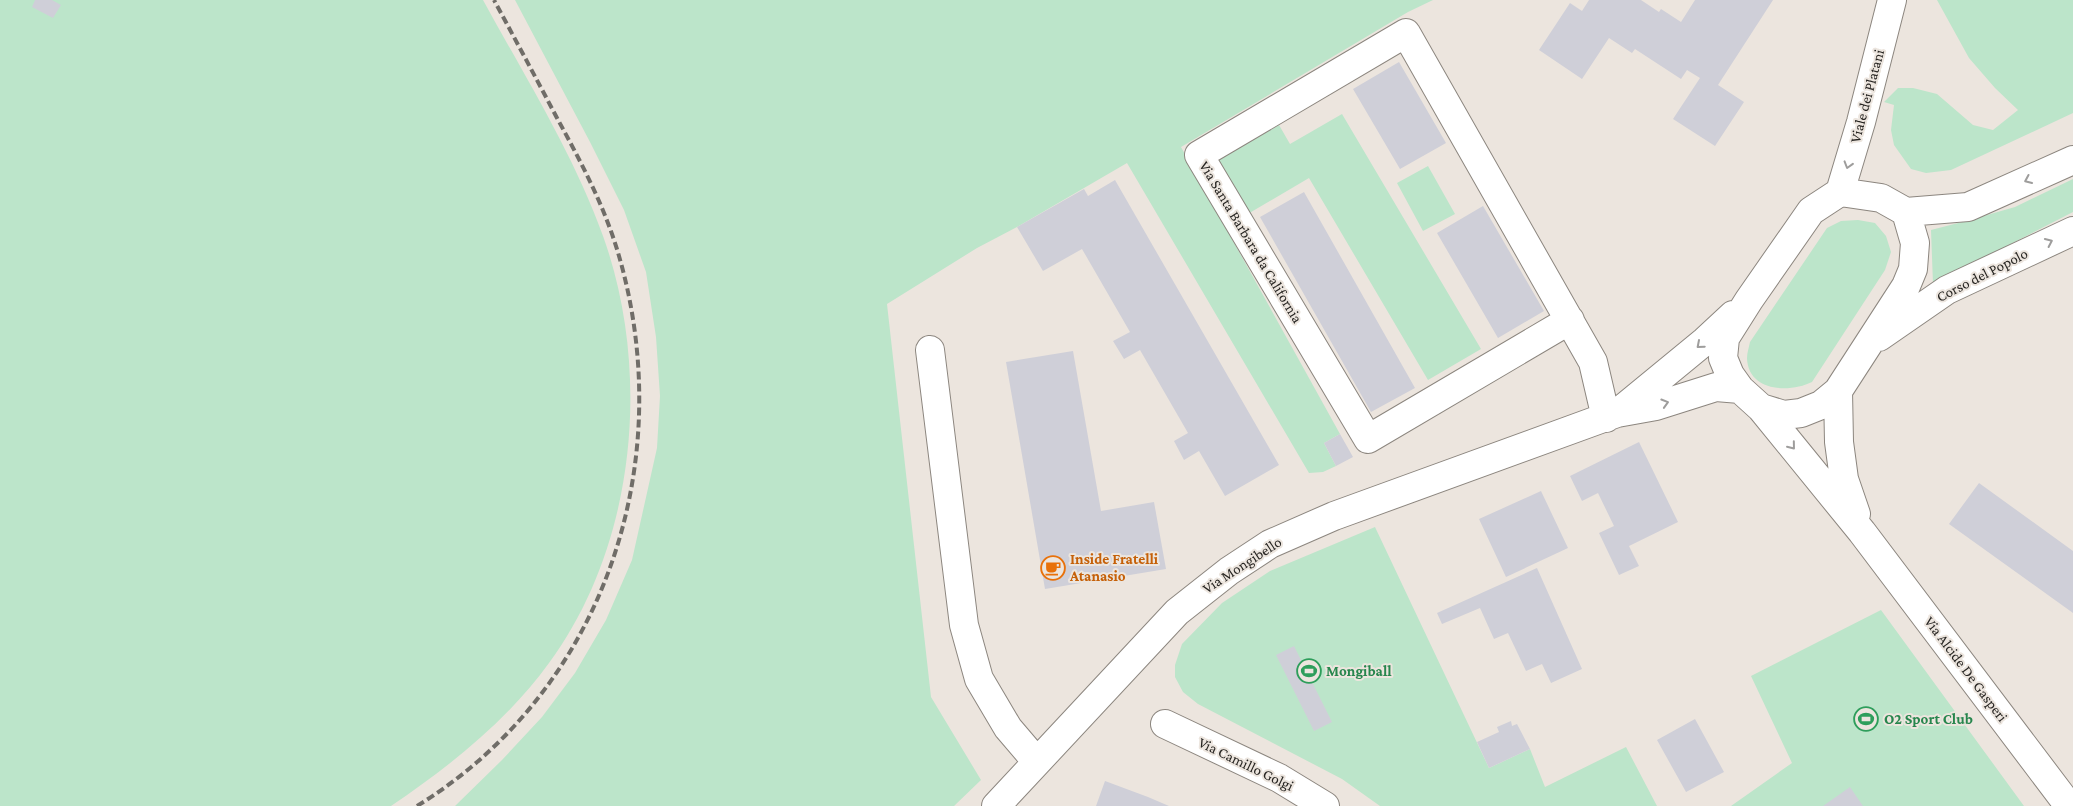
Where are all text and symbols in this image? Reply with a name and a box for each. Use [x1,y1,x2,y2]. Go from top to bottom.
street label: Viale dei Platani [1847,48,1887,144]
street label: Via Santa Barbara da California [1196,158,1306,326]
one-way arrow [1843,161,1853,169]
one-way arrow [2024,173,2033,184]
one-way arrow [2044,238,2053,248]
street label: Corso del Popolo [1934,245,2031,306]
one-way arrow [1697,339,1706,348]
one-way arrow [1660,399,1669,409]
one-way arrow [1786,440,1794,449]
street label: Via Mongibello [1200,534,1285,597]
place label: Inside Fratelli Atanasio [1069,551,1159,584]
cafe icon: Inside Fratelli Atanasio [1040,555,1066,581]
street label: Via Alcide De Gasperi [1920,613,2011,725]
sports icon: Mongiball [1296,658,1322,684]
place label: Mongiball [1326,663,1392,679]
sports icon: O2 Sport Club [1853,706,1879,732]
place label: O2 Sport Club [1884,711,1973,727]
street label: Via Camillo Golgi [1195,734,1296,795]

